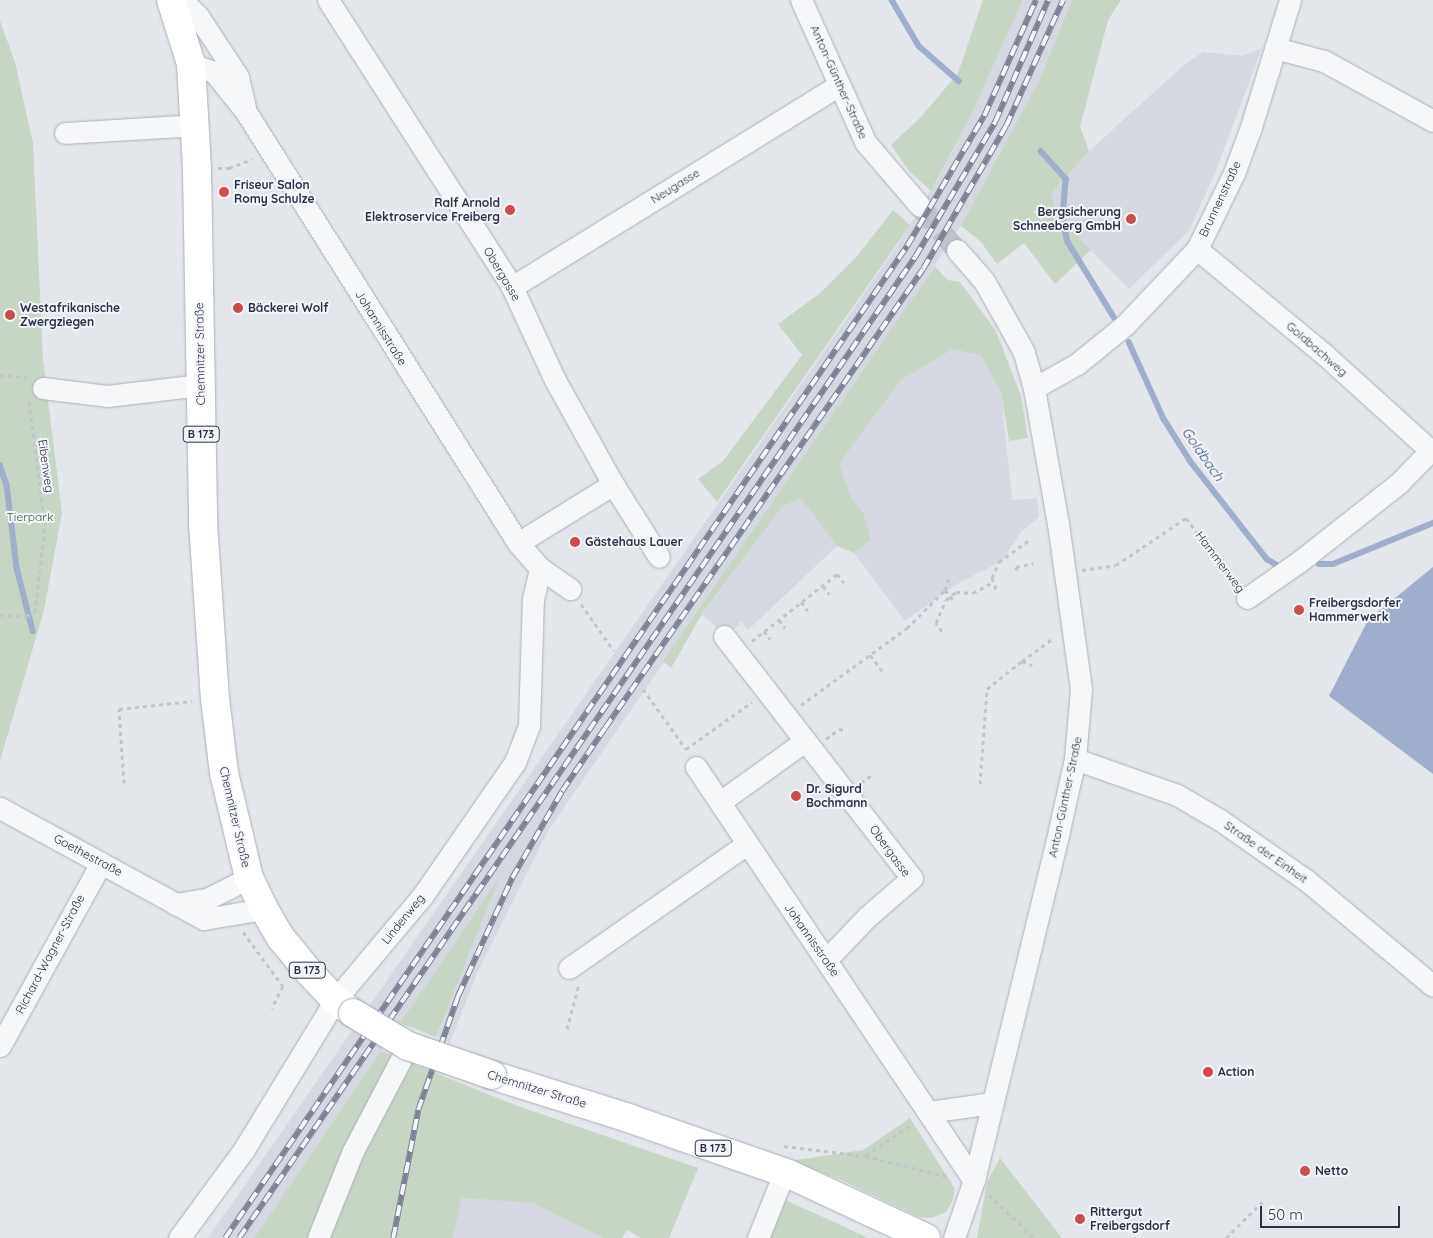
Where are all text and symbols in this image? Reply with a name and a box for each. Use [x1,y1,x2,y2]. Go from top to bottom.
street label: Anton-Günther-Straße [807,23,871,141]
street label: Brunnenstraße [1196,159,1244,239]
street label: Neugasse [648,165,702,207]
place label: Friseur Salon Romy Schulze [234,178,315,206]
marker: Friseur Salon Romy Schulze [218,186,230,198]
place label: Ralf Arnold Elektroservice Freiberg [365,196,500,224]
marker: Ralf Arnold Elektroservice Freiberg [504,204,516,216]
place label: Bergsicherung Schneeberg GmbH [1013,205,1121,233]
marker: Bergsicherung Schneeberg GmbH [1125,213,1137,225]
street label: Obergasse [480,244,524,304]
street label: Johannisstraße [352,288,410,368]
place label: Westafrikanische Zwergziegen [20,301,120,329]
place label: Bäckerei Wolf [248,301,329,315]
street label: Chemnitzer Straße [192,302,208,406]
marker: Bäckerei Wolf [232,302,244,314]
marker: Westafrikanische Zwergziegen [4,309,16,321]
street label: Goldbachweg [1283,319,1351,379]
water label: Goldbach [1178,424,1228,484]
road number: B 173 [182,426,220,442]
street label: Eibenweg [35,438,57,494]
park label: Tierpark [7,510,53,524]
street label: Hammerweg [1192,529,1248,595]
place label: Gästehaus Lauer [585,535,683,549]
marker: Gästehaus Lauer [569,536,581,548]
place label: Freibergsdorfer Hammerwerk [1309,596,1401,624]
marker: Freibergsdorfer Hammerwerk [1293,604,1305,616]
street label: Anton-Günther-Straße [1045,735,1085,859]
street label: Chemnitzer Straße [216,765,254,869]
place label: Dr. Sigurd Bochmann [806,782,868,810]
marker: Dr. Sigurd Bochmann [790,790,802,802]
street label: Straße der Einheit [1222,818,1310,886]
street label: Obergasse [866,822,914,880]
street label: Goethestraße [51,831,125,879]
street label: Lindenweg [378,891,428,947]
street label: Richard-Wagner-Straße [12,892,88,1016]
street label: Johannisstraße [782,901,842,979]
road number: B 173 [288,962,326,978]
place label: Action [1218,1065,1254,1079]
marker: Action [1202,1066,1214,1078]
street label: Chemnitzer Straße [486,1067,588,1111]
road number: B 173 [694,1140,732,1156]
place label: Netto [1315,1164,1348,1178]
marker: Netto [1299,1165,1311,1177]
scale bar [1263,1196,1403,1228]
place label: Rittergut Freibergsdorf [1090,1205,1170,1233]
text: 50 m [1268,1205,1303,1224]
marker: Rittergut Freibergsdorf [1074,1213,1086,1225]

